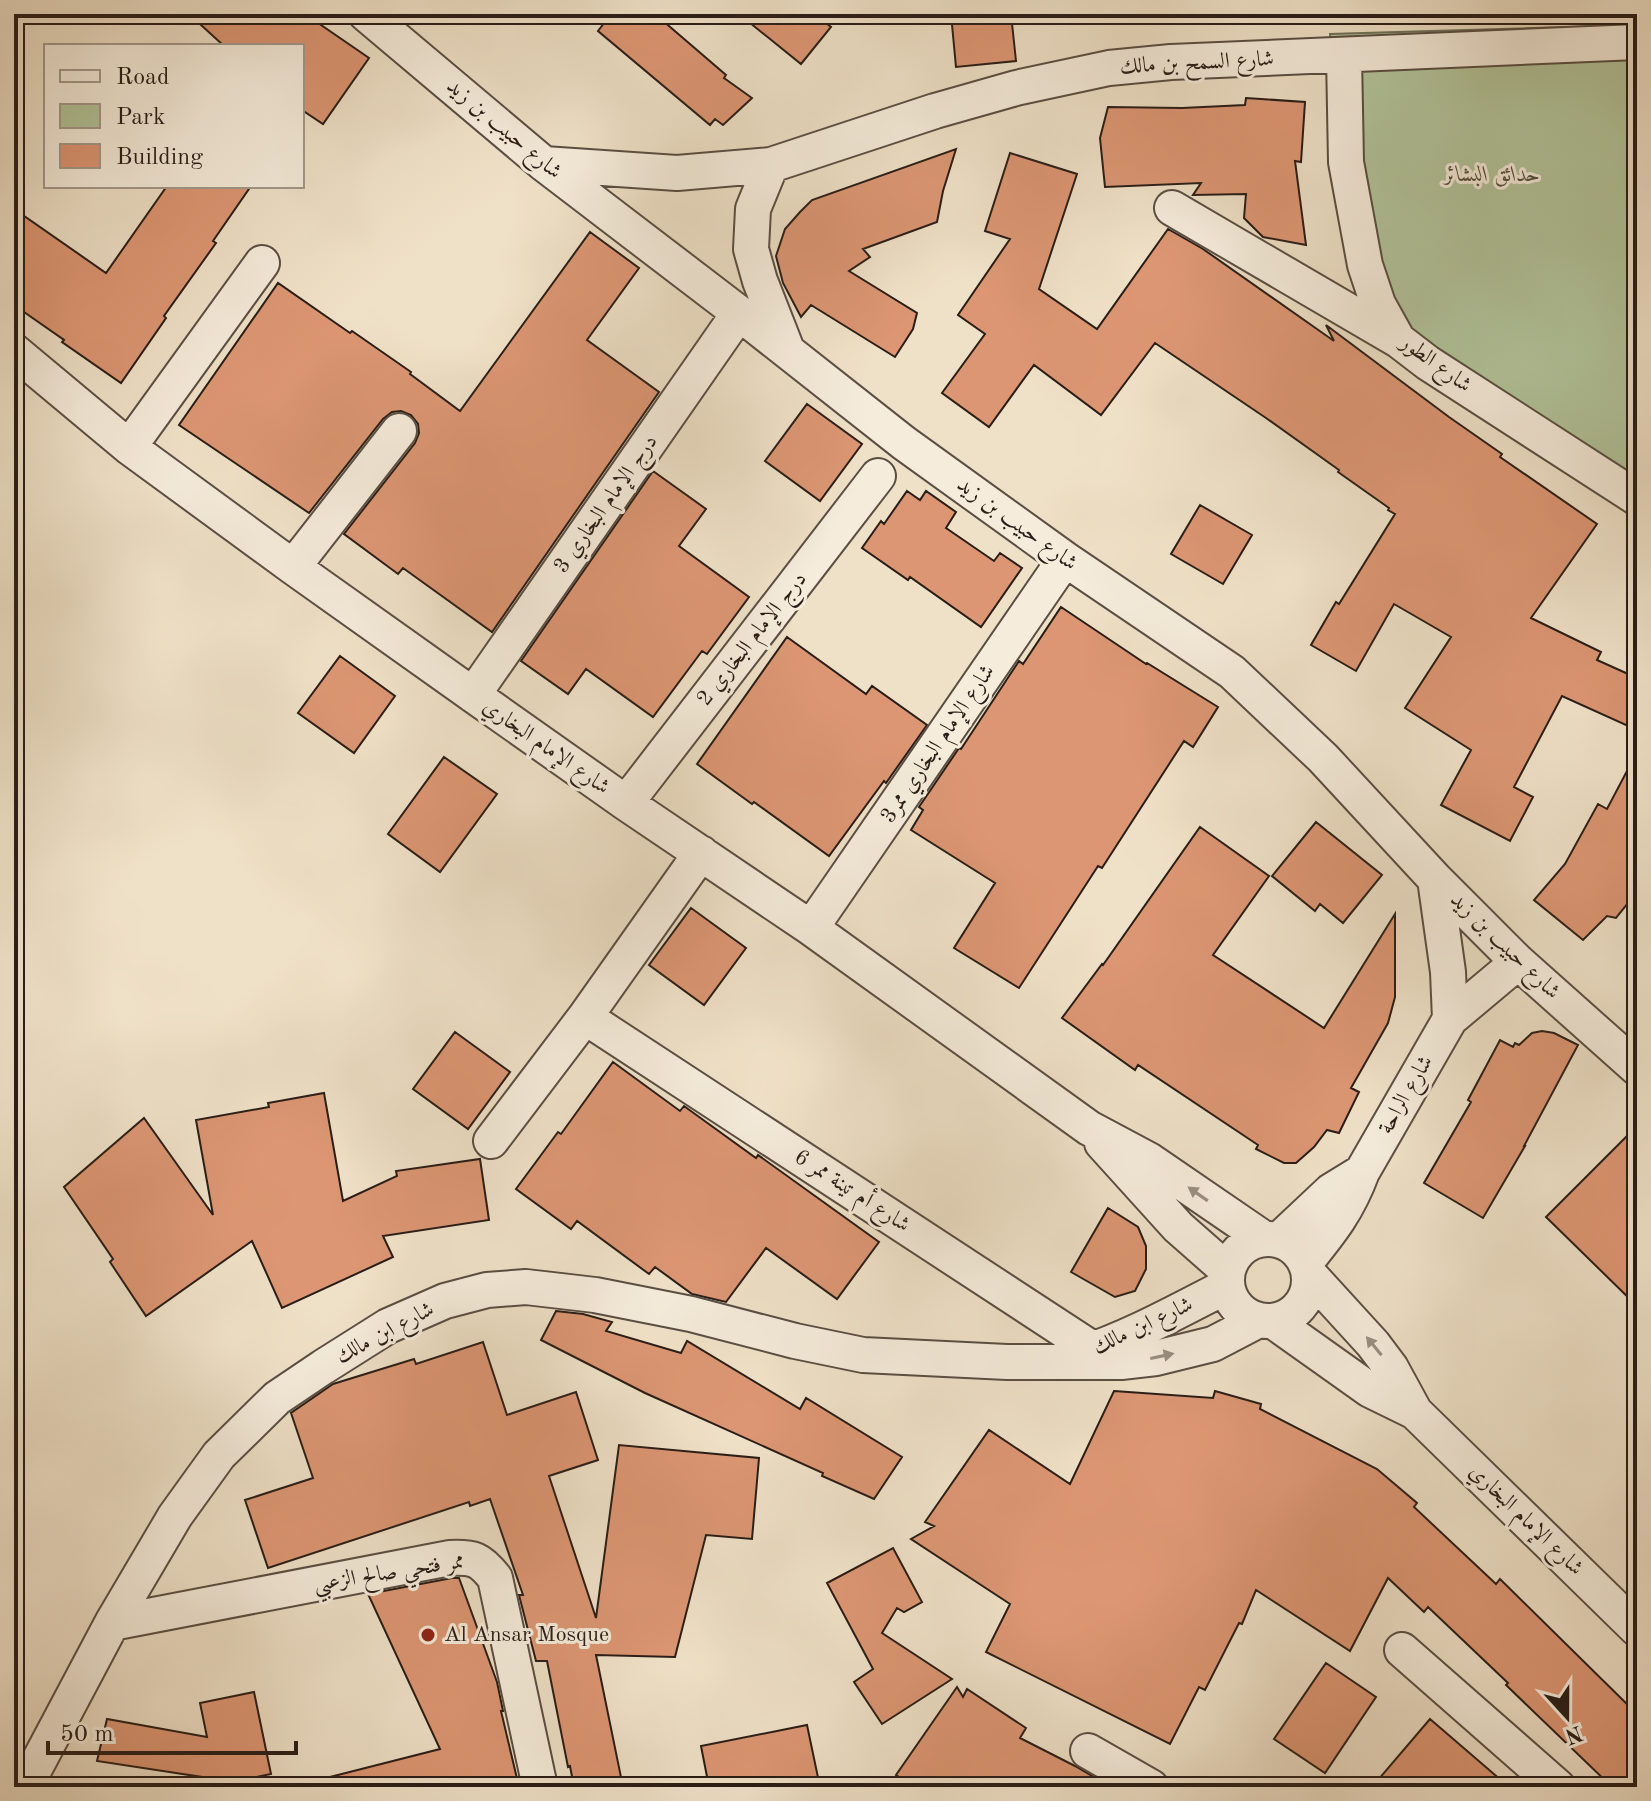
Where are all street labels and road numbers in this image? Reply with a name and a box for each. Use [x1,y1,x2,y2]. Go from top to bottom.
street label: شارع السمح بن مالك [1119,48,1275,85]
street label: شارع حبيب بن زيد [438,75,566,188]
street label: شارع الطور [1391,330,1475,402]
street label: درج الإمام البخاري 3 [550,431,668,581]
street label: شارع حبيب بن زيد [949,473,1081,580]
street label: درج الإمام البخاري 2 [693,568,816,714]
street label: شارع الإمام البخاري ممر3 [877,661,1005,831]
street label: شارع الإمام البخاري [475,695,613,805]
street label: شارع حبيب بن زيد [1442,889,1564,1008]
street label: شارع الراحة [1375,1052,1442,1141]
street label: شارع أم تينة ممر 6 [787,1141,917,1242]
street label: شارع ابن مالك [1090,1293,1199,1364]
street label: شارع ابن مالك [332,1298,440,1373]
street label: شارع الإمام البخاري [1460,1460,1587,1585]
street label: ممر فتحي صالح الزعبي [312,1550,467,1604]

